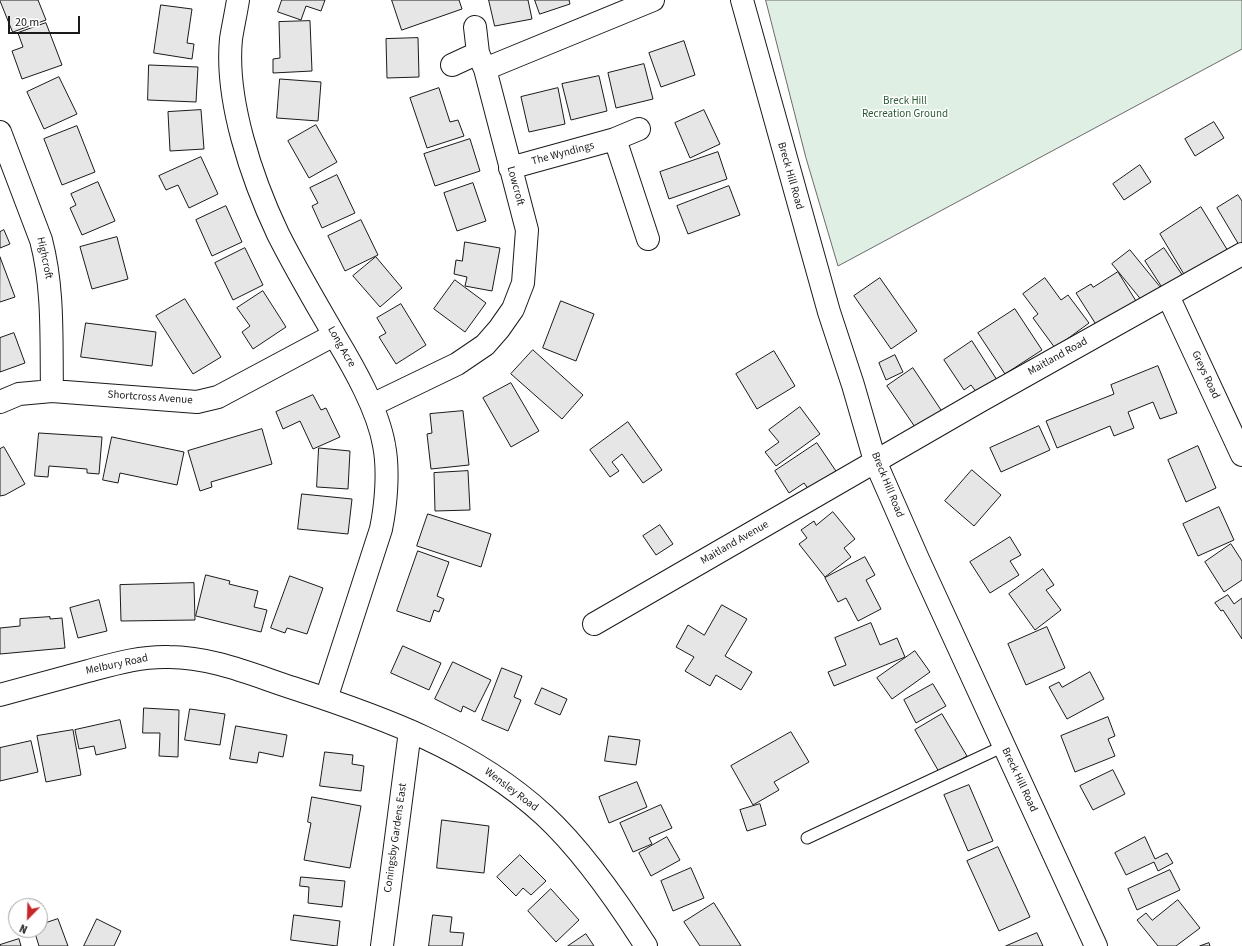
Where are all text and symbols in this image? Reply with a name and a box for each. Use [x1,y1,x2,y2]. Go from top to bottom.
scale bar [10,8,82,34]
text: 20 m [15,14,39,31]
park label: Breck Hill Recreation Ground [862,95,948,121]
street label: The Wyndings [530,139,596,169]
street label: Breck Hill Road [774,141,806,211]
street label: Lowcroft [503,165,527,207]
street label: Highcroft [33,236,55,280]
street label: Long Acre [324,324,358,370]
street label: Maitland Road [1026,335,1090,379]
street label: Greys Road [1188,349,1222,401]
street label: Shortcross Avenue [107,388,193,408]
street label: Breck Hill Road [868,450,906,520]
street label: Maitland Avenue [699,518,771,568]
street label: Melbury Road [85,652,149,678]
street label: Breck Hill Road [998,746,1040,814]
street label: Wensley Road [481,765,541,815]
street label: Coningsby Gardens East [382,782,410,894]
north arrow [8,898,48,938]
text: N [17,920,30,937]

